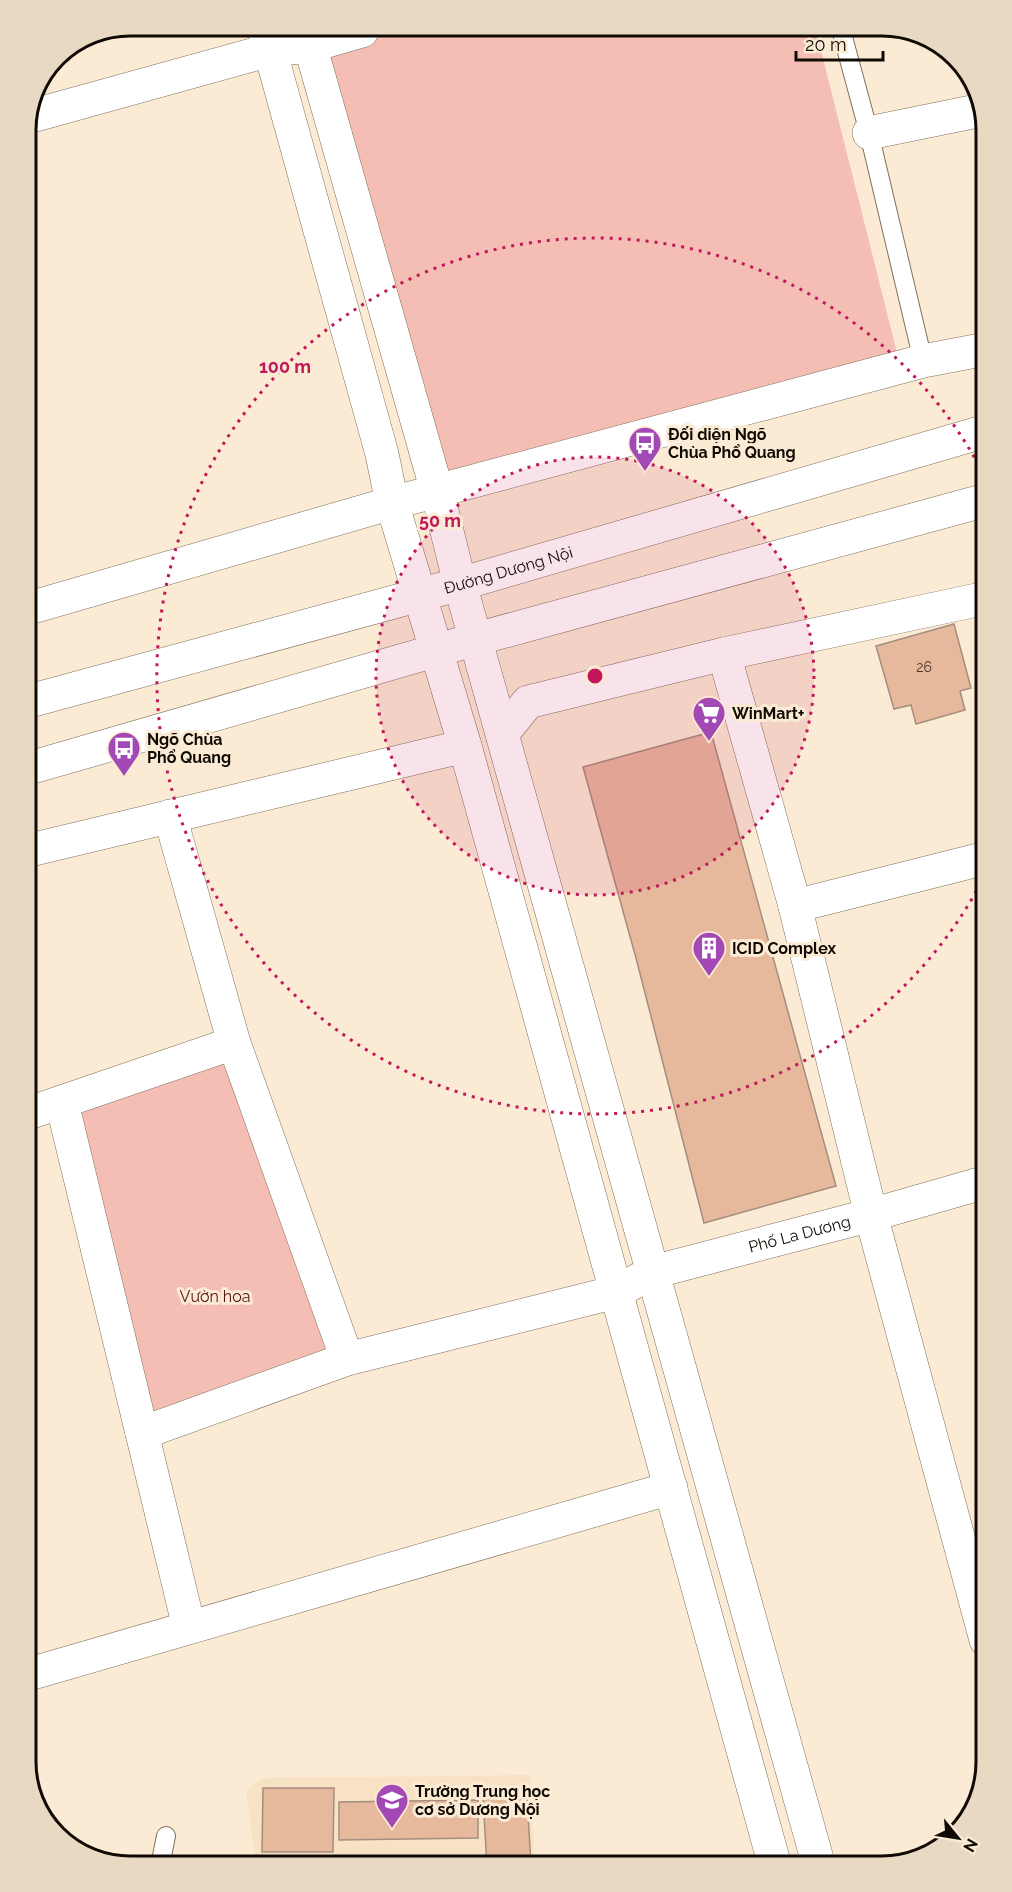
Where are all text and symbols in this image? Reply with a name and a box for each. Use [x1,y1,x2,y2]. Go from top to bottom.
scale bar [796,24,883,62]
text: 20 m [805,34,847,55]
text: 100 m [259,356,311,377]
bus stop icon: Đối diện Ngõ Chùa Phổ Quang [627,425,663,472]
place label: Đối diện Ngõ Chùa Phổ Quang [668,425,796,462]
text: 50 m [419,510,461,531]
street label: Đường Dương Nội [442,543,575,598]
house number: 26 [916,659,932,675]
centre of rings [585,666,605,686]
supermarket icon: WinMart+ [691,695,727,742]
place label: WinMart+ [732,704,805,723]
bus stop icon: Ngõ Chùa Phổ Quang [106,730,142,777]
place label: Ngõ Chùa Phổ Quang [147,730,231,767]
building icon: ICID Complex [691,930,727,977]
place label: ICID Complex [732,939,836,958]
street label: Phố La Dương [746,1212,853,1257]
park label: Vườn hoa [180,1287,250,1306]
school or university icon: Trường Trung học cơ sở Dương Nội [374,1782,410,1829]
place label: Trường Trung học cơ sở Dương Nội [415,1782,550,1819]
north arrow [928,1808,988,1868]
text: N [959,1835,982,1855]

